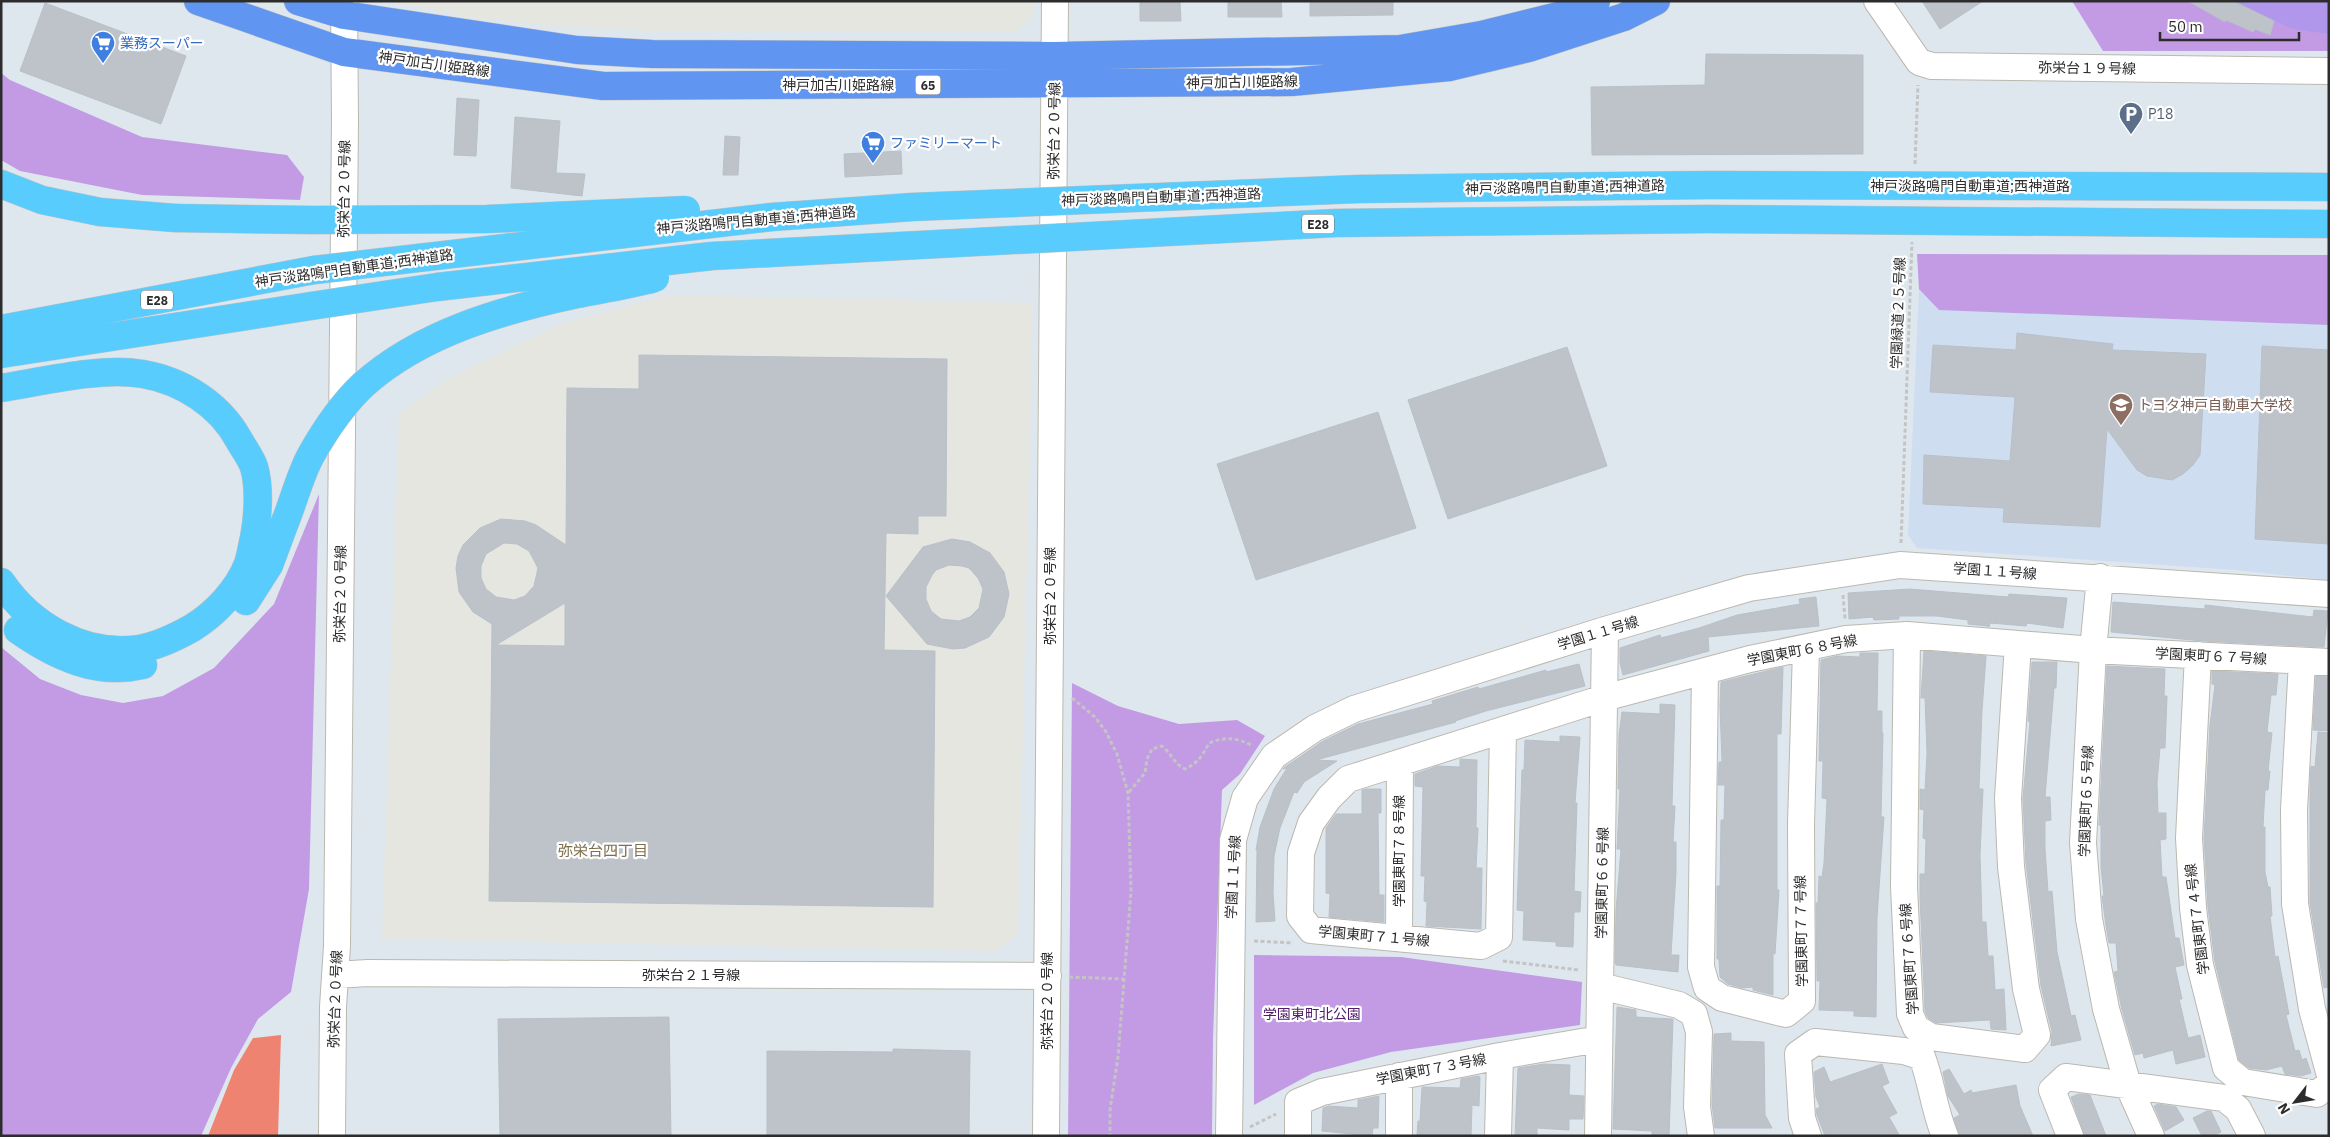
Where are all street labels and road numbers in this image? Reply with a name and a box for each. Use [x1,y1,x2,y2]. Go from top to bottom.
street label: 神戸加古川姫路線 [377,47,491,81]
street label: 弥栄台１９号線 [2038,58,2136,78]
street label: 神戸加古川姫路線 [1186,72,1298,92]
street label: 神戸加古川姫路線 [782,76,894,94]
road number: 65 [916,76,940,94]
street label: 弥栄台２０号線 [1044,82,1064,180]
street label: 弥栄台２０号線 [334,140,354,238]
street label: 神戸淡路鳴門自動車道;西神道路 [1465,176,1665,198]
street label: 神戸淡路鳴門自動車道;西神道路 [1870,177,2070,195]
street label: 神戸淡路鳴門自動車道;西神道路 [1061,185,1261,209]
street label: 神戸淡路鳴門自動車道;西神道路 [656,202,856,238]
road number: E28 [1302,214,1334,233]
street label: 神戸淡路鳴門自動車道;西神道路 [254,245,454,291]
street label: 学園緑道２５号線 [1887,257,1909,369]
road number: E28 [141,290,173,310]
street label: 弥栄台２０号線 [330,545,350,643]
street label: 弥栄台２０号線 [1041,547,1059,645]
street label: 学園１１号線 [1952,559,2038,583]
street label: 学園１１号線 [1555,612,1641,654]
street label: 学園東町６８号線 [1745,630,1859,670]
street label: 学園東町６７号線 [2155,644,2267,668]
street label: 学園東町６５号線 [2075,745,2097,857]
street label: 学園東町７８号線 [1390,795,1408,907]
street label: 学園東町６６号線 [1592,827,1612,939]
street label: 学園１１号線 [1222,835,1244,919]
street label: 学園東町７４号線 [2181,862,2213,976]
street label: 学園東町７７号線 [1791,875,1811,987]
street label: 学園東町７６号線 [1896,903,1922,1015]
street label: 学園東町７１号線 [1317,922,1431,950]
street label: 弥栄台２０号線 [324,950,346,1048]
street label: 弥栄台２０号線 [1038,952,1056,1050]
street label: 弥栄台２１号線 [642,966,740,984]
street label: 学園東町７３号線 [1374,1049,1488,1089]

